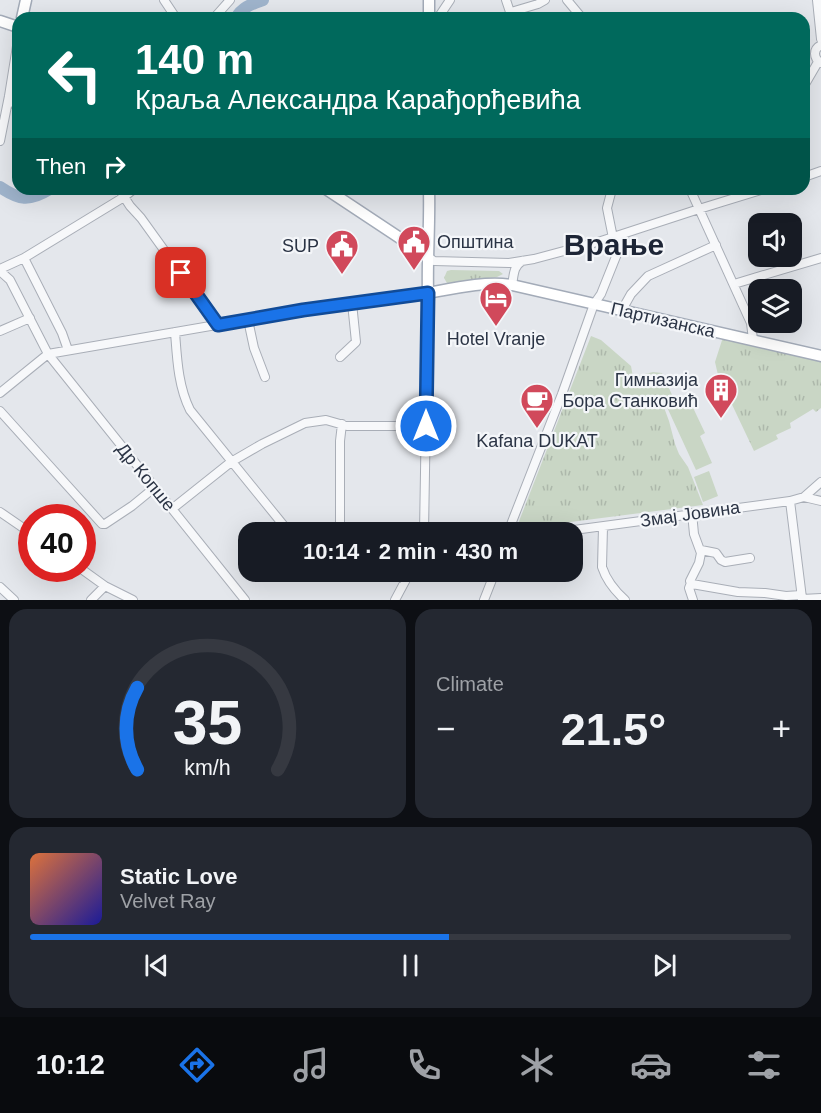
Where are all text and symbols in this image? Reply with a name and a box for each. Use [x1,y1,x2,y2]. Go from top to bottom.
icon: left [36,36,114,114]
text: 140 m [135,36,254,83]
text: Краља Александра Карађорђевића [135,85,581,115]
icon: right [98,150,131,183]
text: Then [36,154,86,179]
map controls [748,213,802,333]
button: sound [748,213,802,267]
public building icon: Општина [396,224,432,271]
public building icon: SUP [324,228,360,275]
district label: Врање [564,228,664,261]
place label: Општина [437,232,514,252]
place label: SUP [282,236,319,256]
pin [155,247,206,298]
icon: arrive [164,256,197,289]
button: layers [748,279,802,333]
hotel icon: Hotel Vranje [478,280,514,327]
street label: Партизанска [609,298,718,342]
place label: Hotel Vranje [447,329,545,349]
place label: Гимназија Бора Станковић [562,370,699,411]
building icon: Гимназија Бора Станковић [703,372,739,419]
cafe icon: Kafana DUKAT [519,382,555,429]
position arrow [394,394,458,458]
place label: Kafana DUKAT [476,431,598,451]
street label: Др Копше [112,439,180,515]
street label: Змај Јовина [639,497,742,531]
speed limit sign: 40 [18,504,96,582]
text: 10:14 · 2 min · 430 m [303,539,518,564]
text: Climate [436,673,504,695]
text: 35 [173,688,242,757]
text: 21.5° [561,704,666,755]
text: − [436,710,455,747]
text: + [772,710,791,747]
text: km/h [184,757,231,781]
text: Static Love [120,864,237,889]
text: Velvet Ray [120,890,216,912]
icon: previous [140,949,173,982]
icon: pause [394,949,427,982]
icon: next [648,949,681,982]
icon: directions [176,1044,218,1086]
icon: music [290,1044,332,1086]
icon: phone [403,1044,445,1086]
icon: climate [516,1044,558,1086]
icon: car [630,1044,672,1086]
icon: filters [743,1044,785,1086]
text: 10:12 [36,1050,105,1080]

